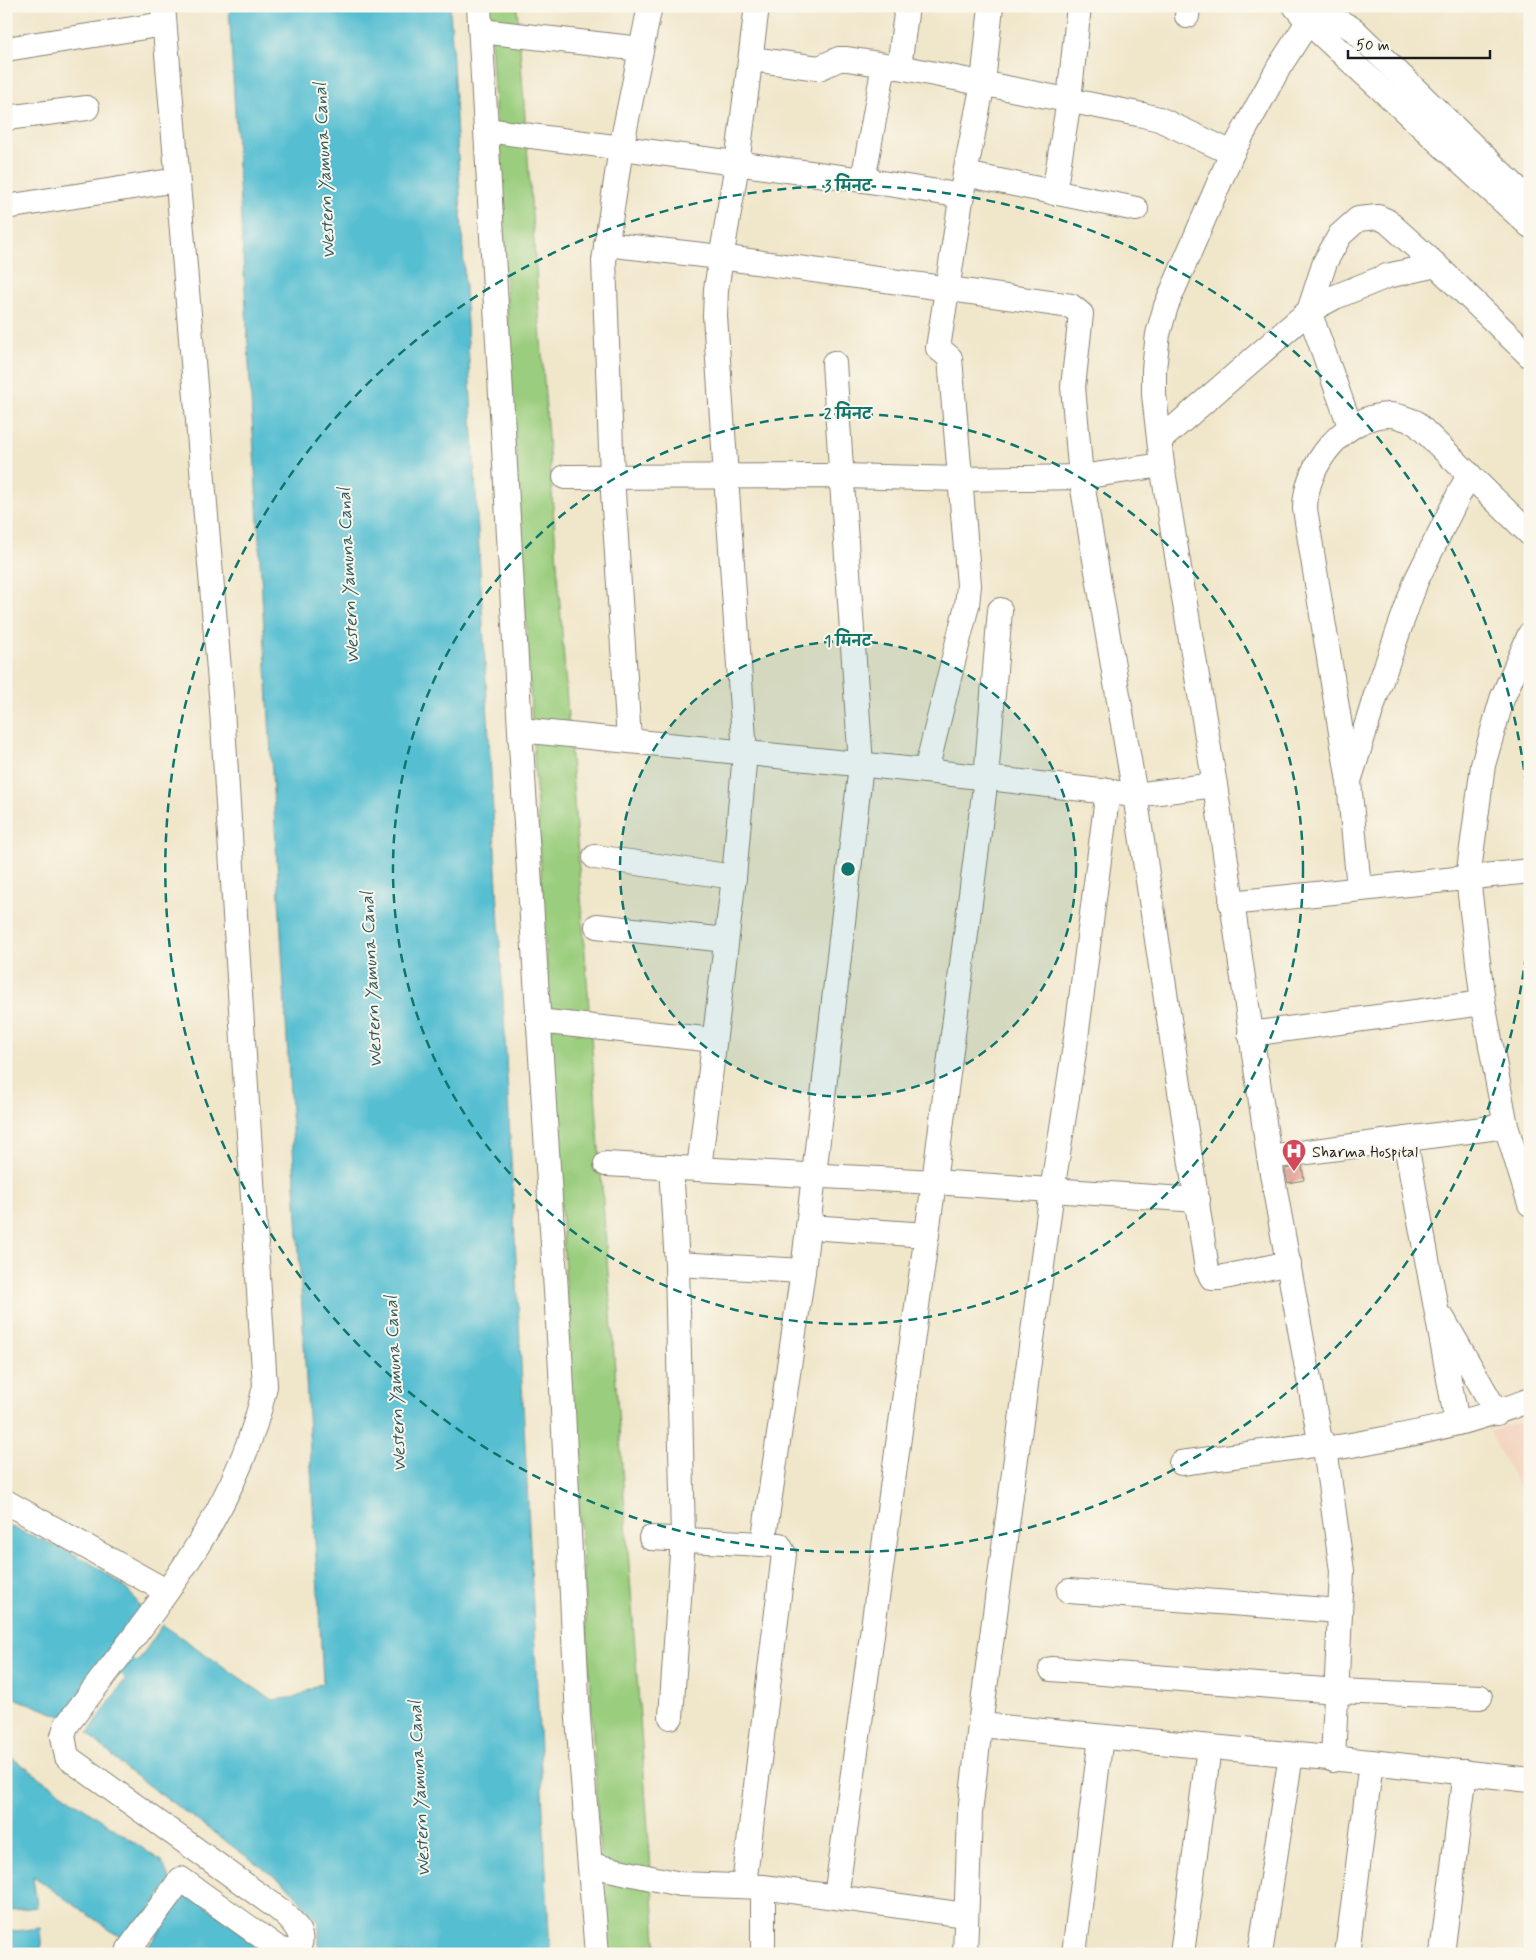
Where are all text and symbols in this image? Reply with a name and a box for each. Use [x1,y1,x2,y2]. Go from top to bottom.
scale bar [1348,28,1491,60]
text: 50 m [1356,36,1390,56]
water label: Western Yamuna Canal [308,81,342,260]
text: 3 मिनट [824,173,873,197]
text: 2 मिनट [824,401,873,425]
water label: Western Yamuna Canal [332,486,366,665]
text: 1 मिनट [824,628,873,652]
centre of rings [839,860,857,878]
water label: Western Yamuna Canal [355,890,389,1069]
hospital icon: Sharma Hospital [1281,1138,1307,1172]
place label: Sharma Hospital [1312,1142,1418,1163]
water label: Western Yamuna Canal [379,1294,413,1473]
water label: Western Yamuna Canal [403,1699,437,1878]

